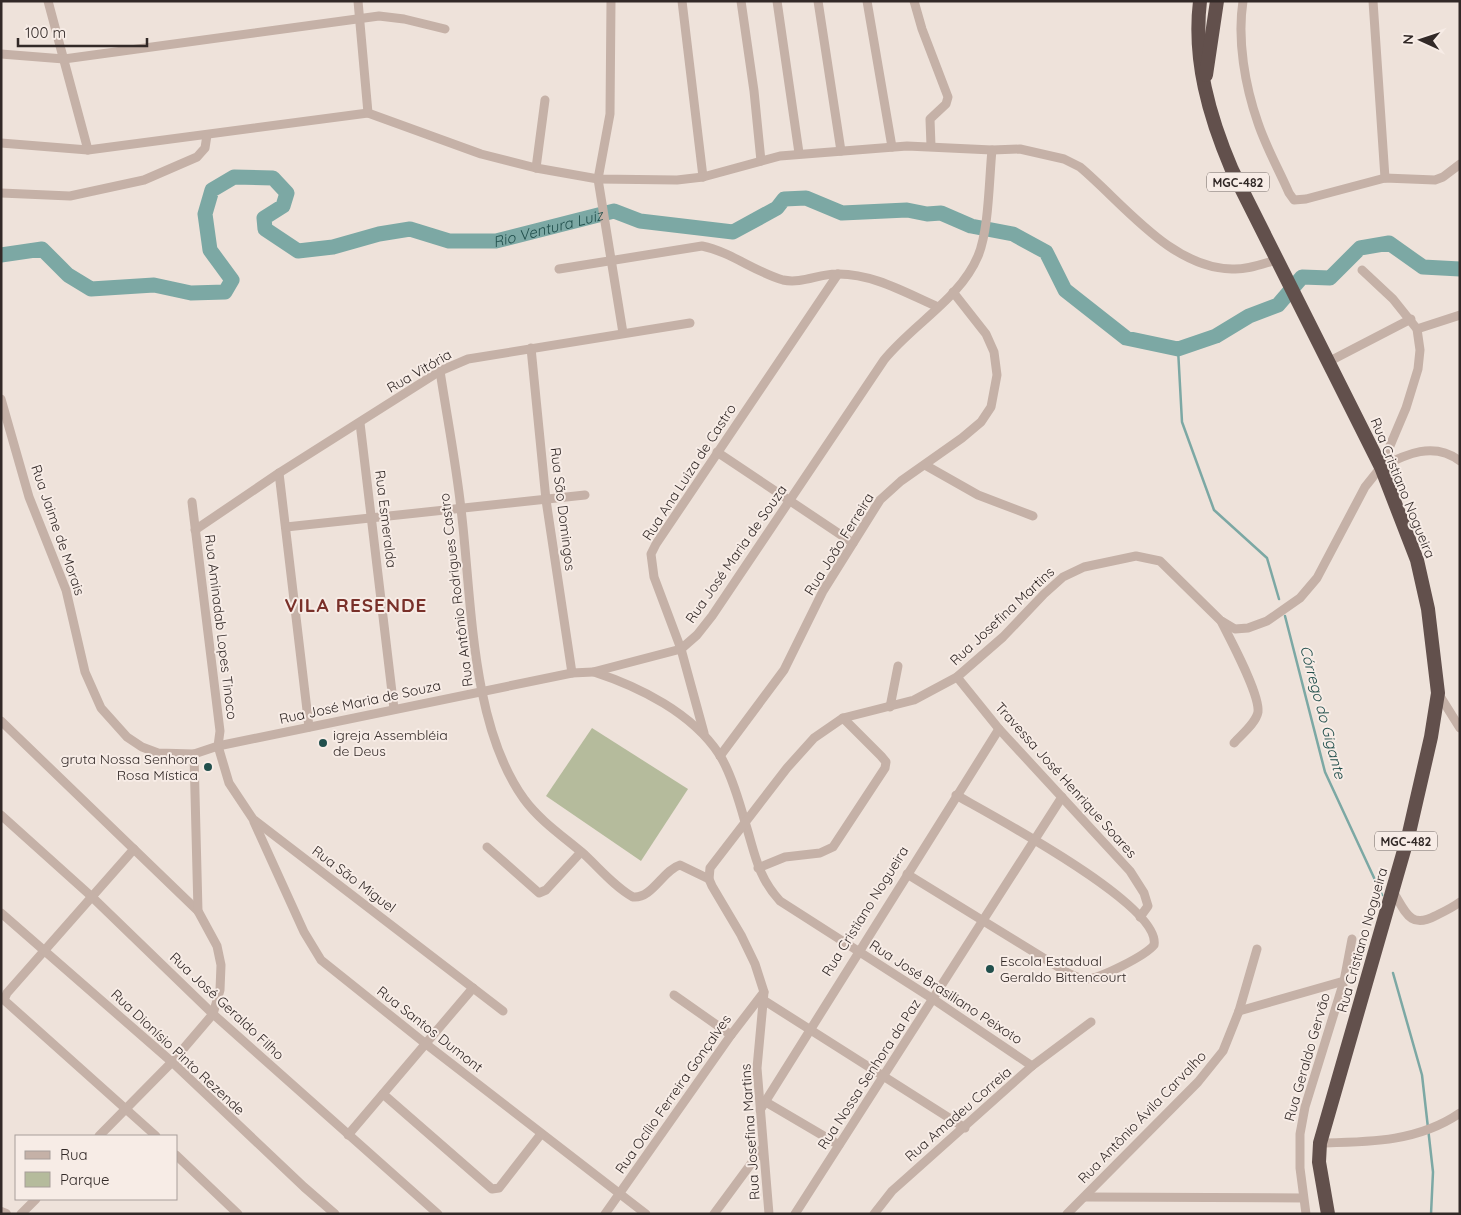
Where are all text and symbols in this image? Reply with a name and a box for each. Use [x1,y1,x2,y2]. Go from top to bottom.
scale bar [18,15,146,47]
north arrow [1396,15,1446,65]
text: 100 m [25,23,66,42]
text: N [1399,34,1417,45]
road number: MGC-482 [1207,172,1269,192]
water label: Rio Ventura Luiz [491,204,606,251]
street label: Rua Vitória [383,345,455,397]
street label: Rua Ana Luiza de Castro [638,400,740,544]
street label: Rua Cristiano Nogueira [1367,415,1439,561]
street label: Rua São Domingos [547,446,579,572]
street label: Rua Jaime de Morais [27,462,89,598]
street label: Rua Esmeralda [371,469,401,569]
street label: Rua José Maria de Souza [681,481,791,627]
street label: Rua João Ferreira [800,489,878,599]
street label: Rua Antônio Rodrigues Castro [435,492,477,688]
street label: Rua Aminadab Lopes Tinoco [201,533,241,721]
street label: Rua Josefina Martins [946,563,1058,669]
district label: VILA RESENDE [285,593,427,617]
water label: Córrego do Gigante [1296,643,1350,781]
street label: Rua José Maria de Souza [278,676,442,728]
street label: Travessa José Henrique Soares [991,698,1141,862]
place label: igreja Assembléia de Deus [333,726,448,760]
marker: igreja Assembléia de Deus [317,737,329,749]
place label: gruta Nossa Senhora Rosa Mística [61,750,198,784]
marker: gruta Nossa Senhora Rosa Mística [202,761,214,773]
road number: MGC-482 [1375,831,1437,850]
street label: Rua São Miguel [308,842,400,916]
street label: Rua Cristiano Nogueira [818,843,912,979]
street label: Rua Cristiano Nogueira [1333,865,1391,1015]
street label: Rua José Brasiliano Peixoto [866,936,1026,1048]
street label: Rua José Geraldo Filho [166,948,288,1064]
place label: Escola Estadual Geraldo Bittencourt [1000,952,1127,986]
marker: Escola Estadual Geraldo Bittencourt [984,963,996,975]
street label: Rua Santos Dumont [373,982,487,1076]
street label: Rua Dionísio Pinto Rezende [107,985,249,1119]
street label: Rua Geraldo Gervão [1280,991,1334,1123]
street label: Rua Nossa Senhora da Paz [814,995,925,1153]
street label: Rua Ocílio Ferreira Gonçalves [611,1011,735,1177]
street label: Rua Antônio Ávila Carvalho [1074,1047,1210,1187]
street label: Rua Josefina Martins [736,1063,764,1201]
street label: Rua Amadeu Correia [901,1063,1015,1165]
legend [15,1135,178,1200]
text: Rua [60,1145,88,1164]
text: Parque [60,1170,110,1189]

